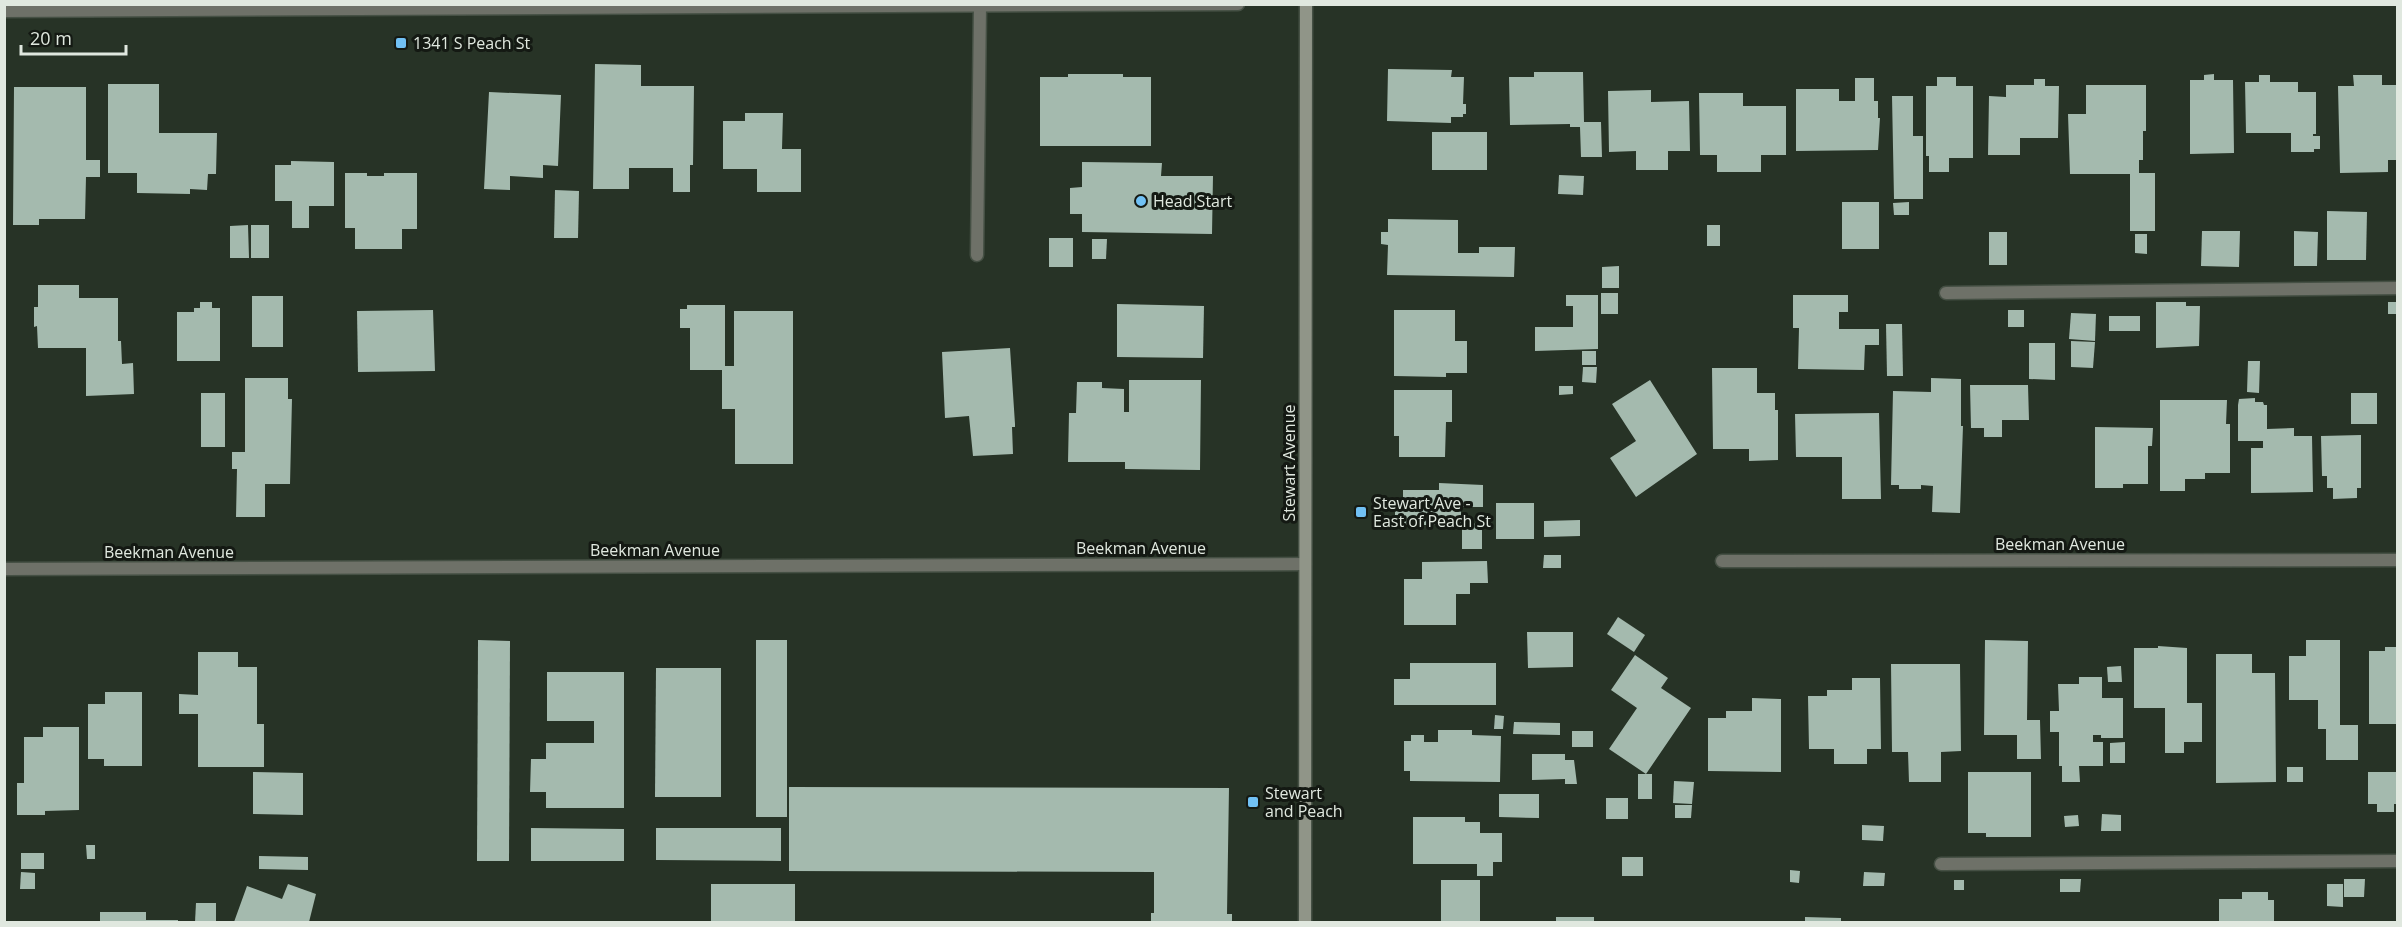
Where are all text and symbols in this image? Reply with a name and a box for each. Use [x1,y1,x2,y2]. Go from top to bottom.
scale bar [21,18,126,56]
text: 20 m [30,26,72,50]
place label: 1341 S Peach St [413,32,531,54]
marker: 1341 S Peach St [394,36,408,50]
place label: Head Start [1153,190,1233,212]
marker: Head Start [1134,194,1148,208]
street label: Stewart Avenue [1278,405,1300,521]
place label: Stewart Ave - East of Peach St [1373,492,1491,532]
marker: Stewart Ave - East of Peach St [1354,505,1368,519]
street label: Beekman Avenue [1995,533,2125,555]
street label: Beekman Avenue [1076,537,1206,559]
street label: Beekman Avenue [590,539,720,561]
street label: Beekman Avenue [104,541,234,563]
place label: Stewart and Peach [1265,782,1343,822]
marker: Stewart and Peach [1246,795,1260,809]

